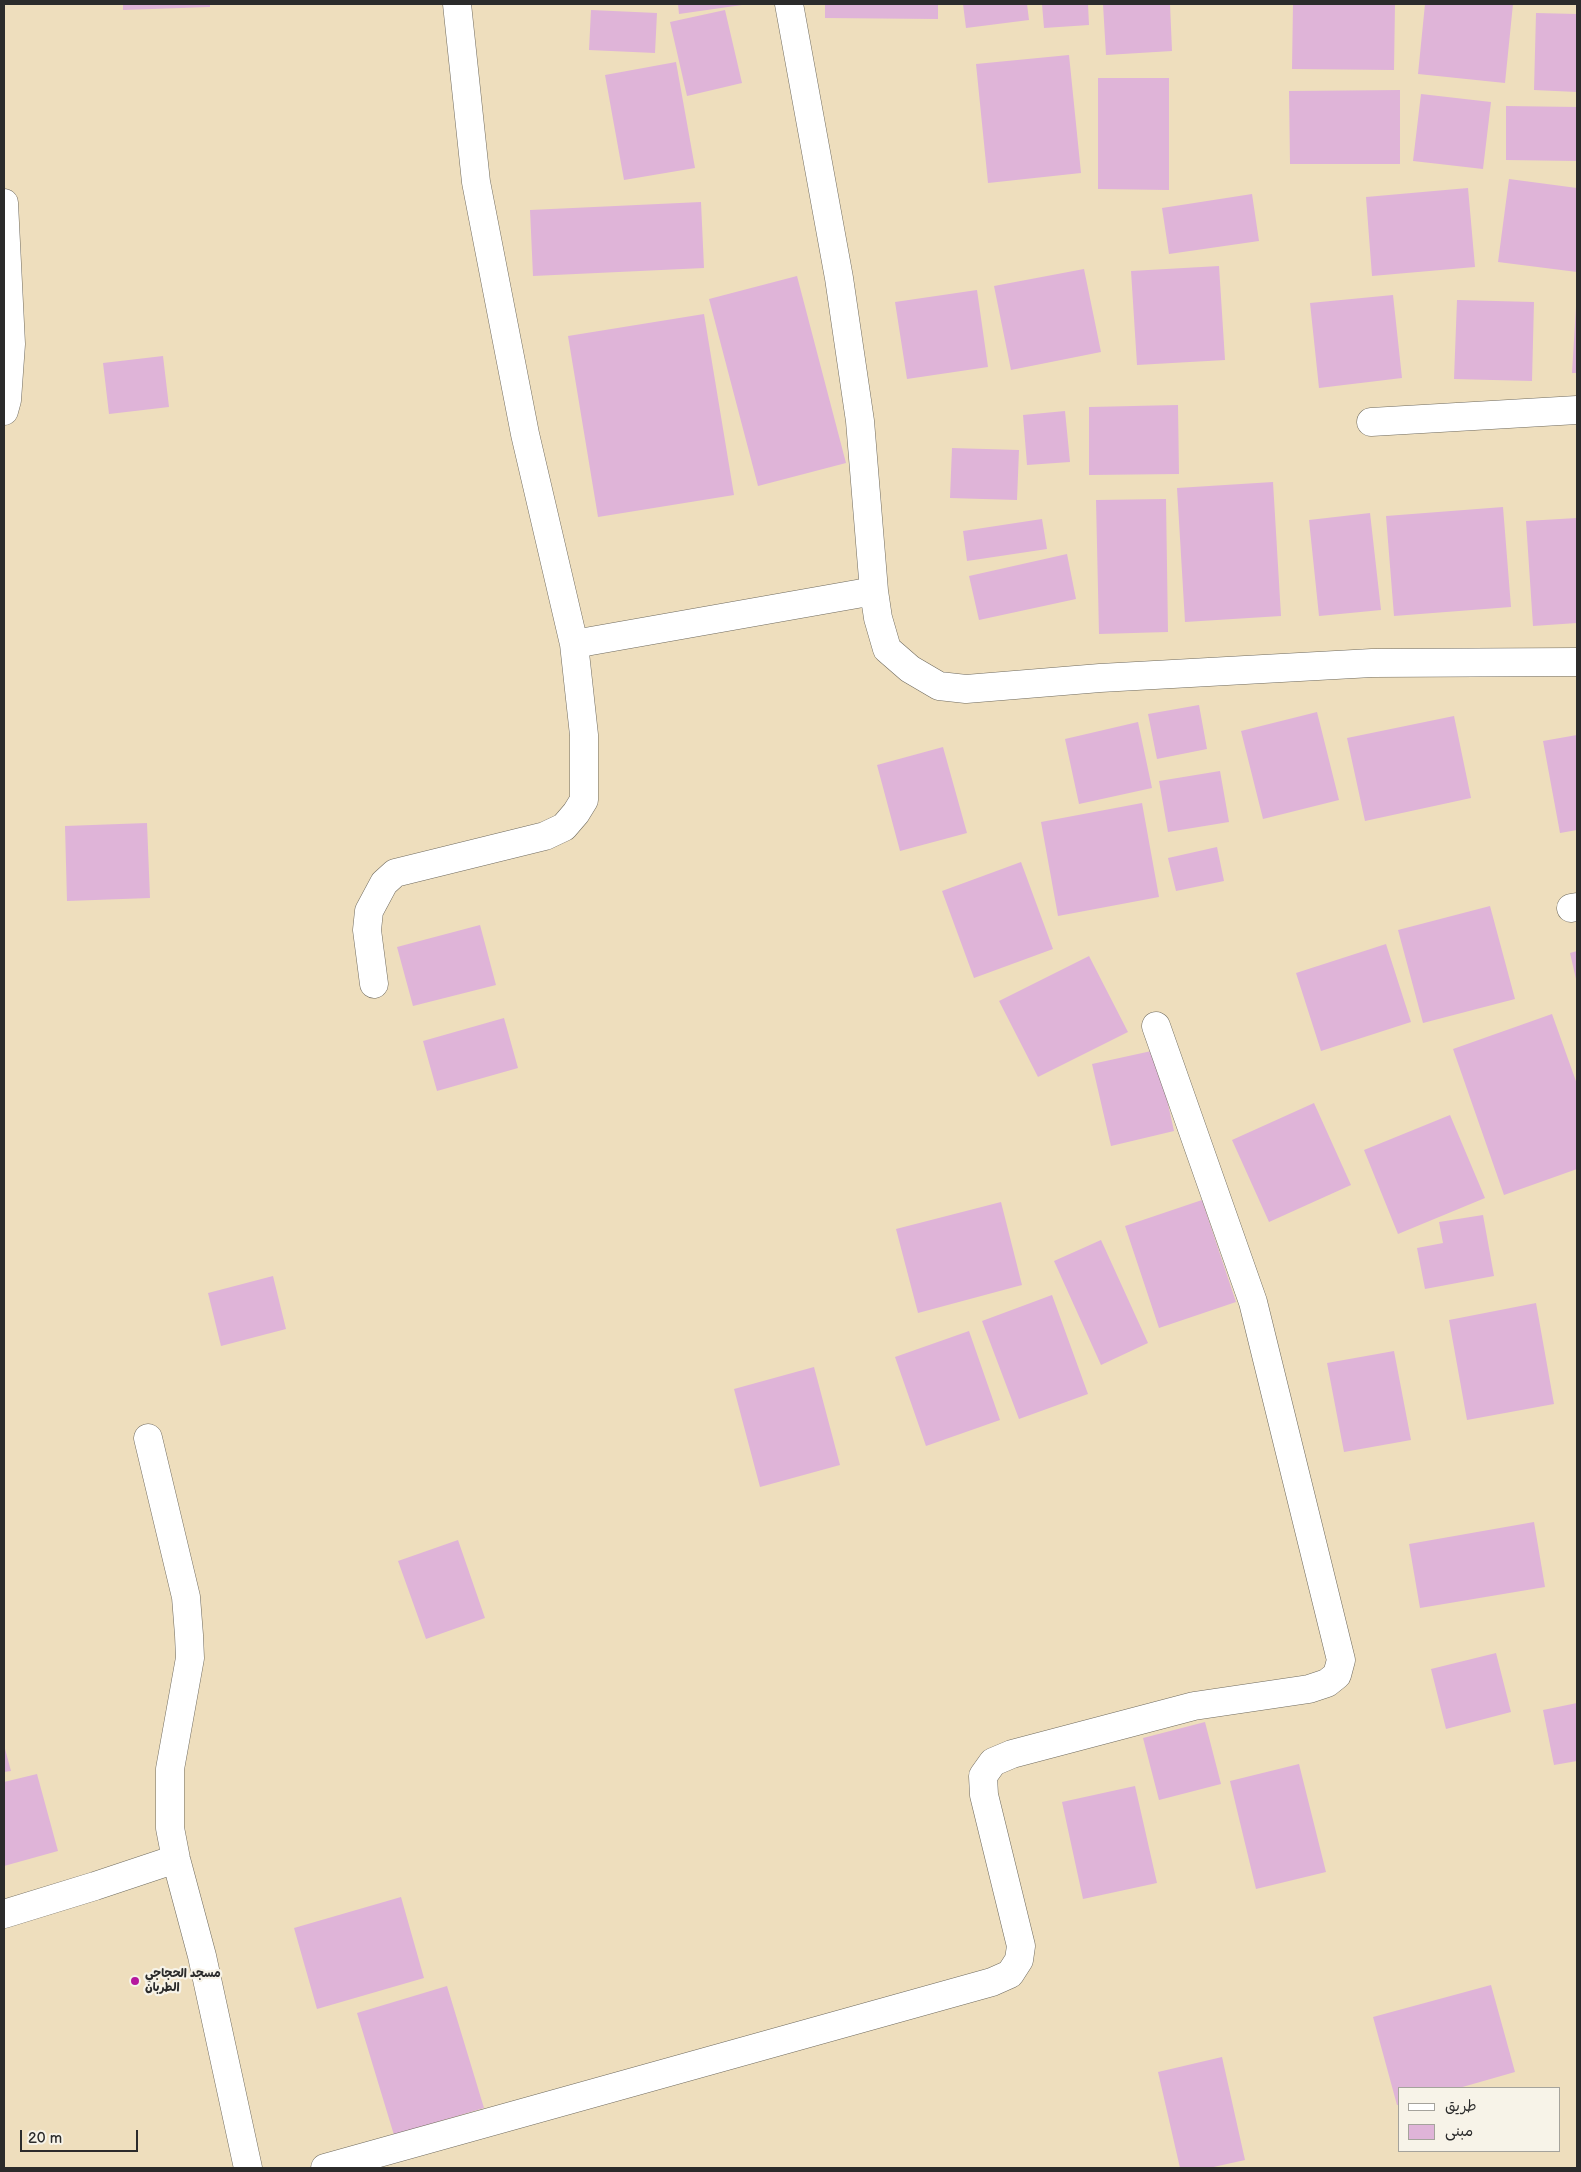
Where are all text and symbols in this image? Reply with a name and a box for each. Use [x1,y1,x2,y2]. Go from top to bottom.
place label: مسجد الحجاجي الطربان [145,1967,221,1995]
marker: مسجد الحجاجي الطربان [129,1975,141,1987]
legend [1398,2087,1561,2152]
text: طريق [1445,2097,1477,2116]
scale bar [22,2120,140,2152]
text: مبنى [1445,2122,1473,2141]
text: 20 m [28,2129,62,2148]

